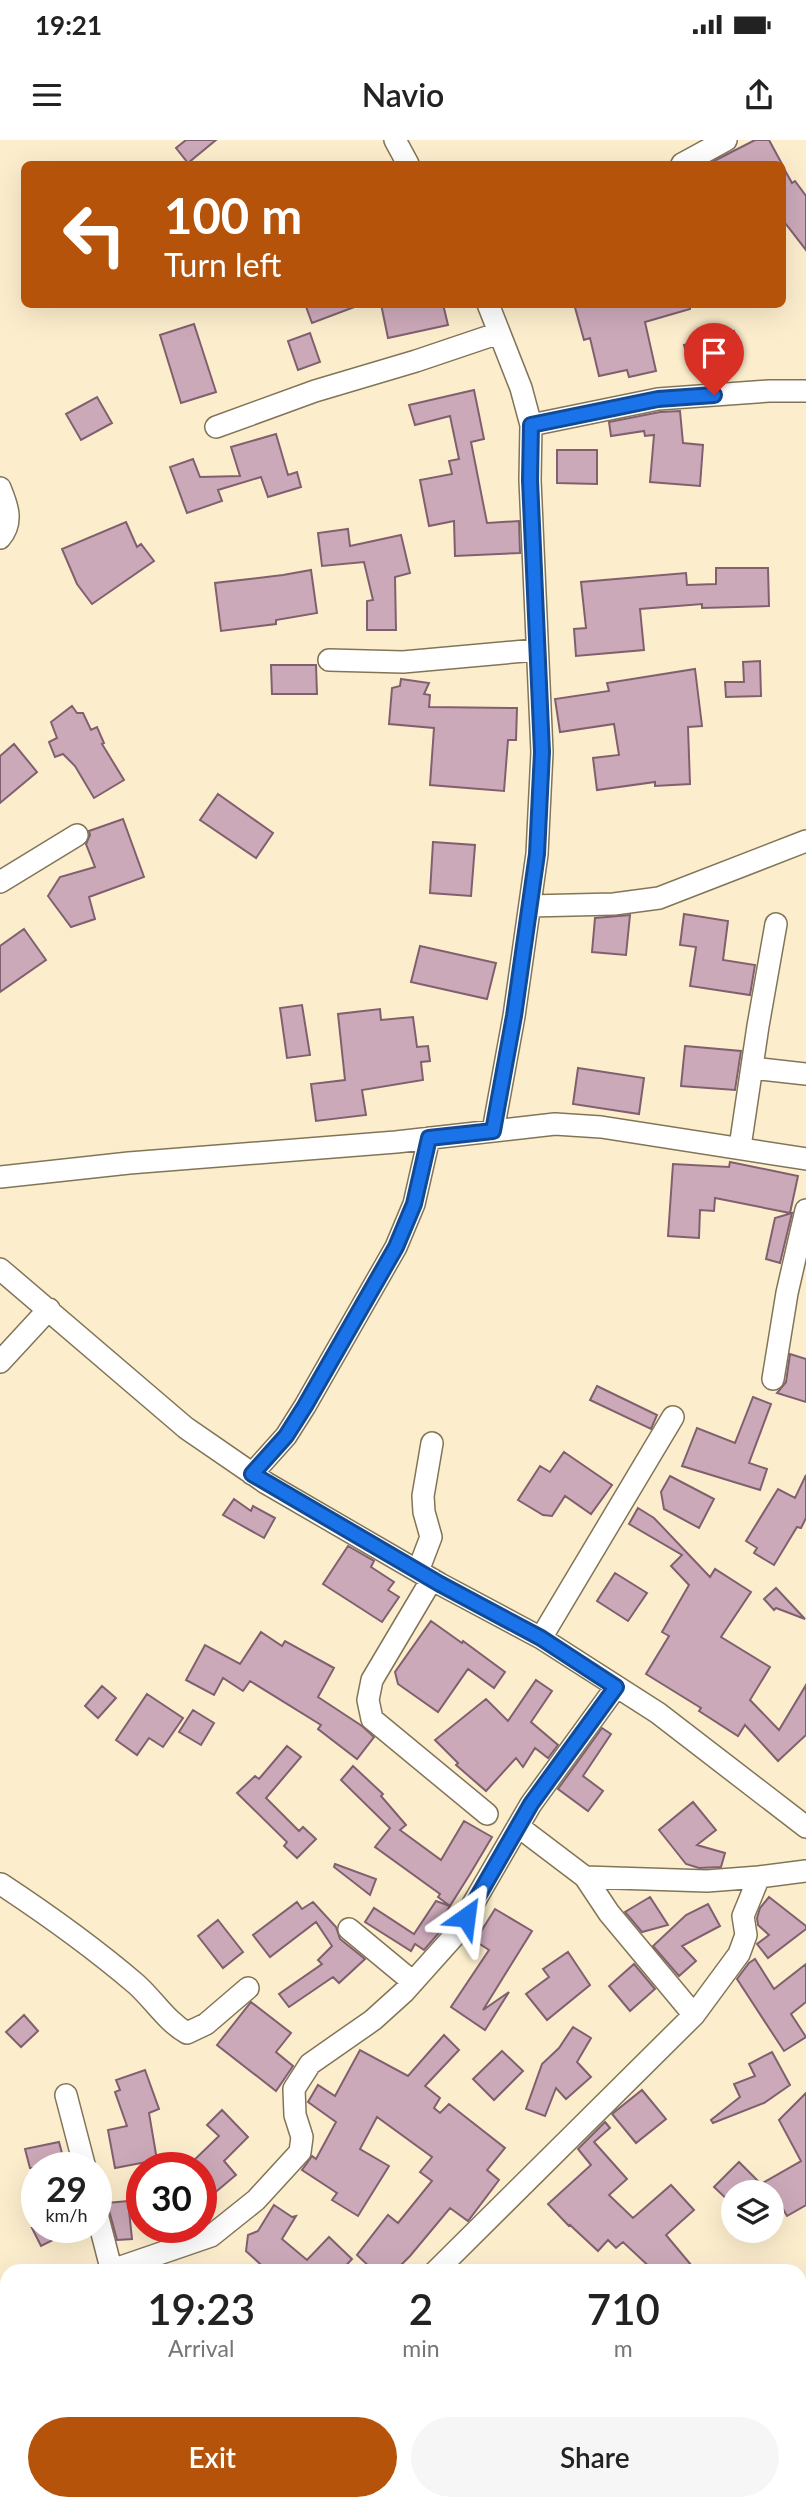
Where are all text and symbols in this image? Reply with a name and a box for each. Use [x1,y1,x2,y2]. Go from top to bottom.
text: 19:21 [35,9,102,41]
text: Navio [362,75,444,114]
icon: menu [28,76,66,114]
icon: share [740,76,778,114]
text: 100 m [164,186,302,244]
icon: left [49,189,140,280]
text: Turn left [164,245,281,284]
pin [684,323,744,395]
icon: arrive [695,334,733,372]
position arrow [429,1880,503,1954]
speed limit sign: 30 [126,2152,217,2243]
text: 29 [46,2167,87,2209]
map controls [721,2180,784,2243]
button: layers [721,2180,784,2243]
text: km/h [45,2204,88,2226]
text: 19:23 [147,2284,255,2334]
text: 2 [409,2284,433,2334]
text: 710 [587,2284,660,2334]
text: Arrival [168,2334,234,2362]
text: min [402,2334,440,2362]
text: m [614,2334,633,2362]
button: Exit [28,2417,397,2497]
button: Share [411,2417,779,2497]

